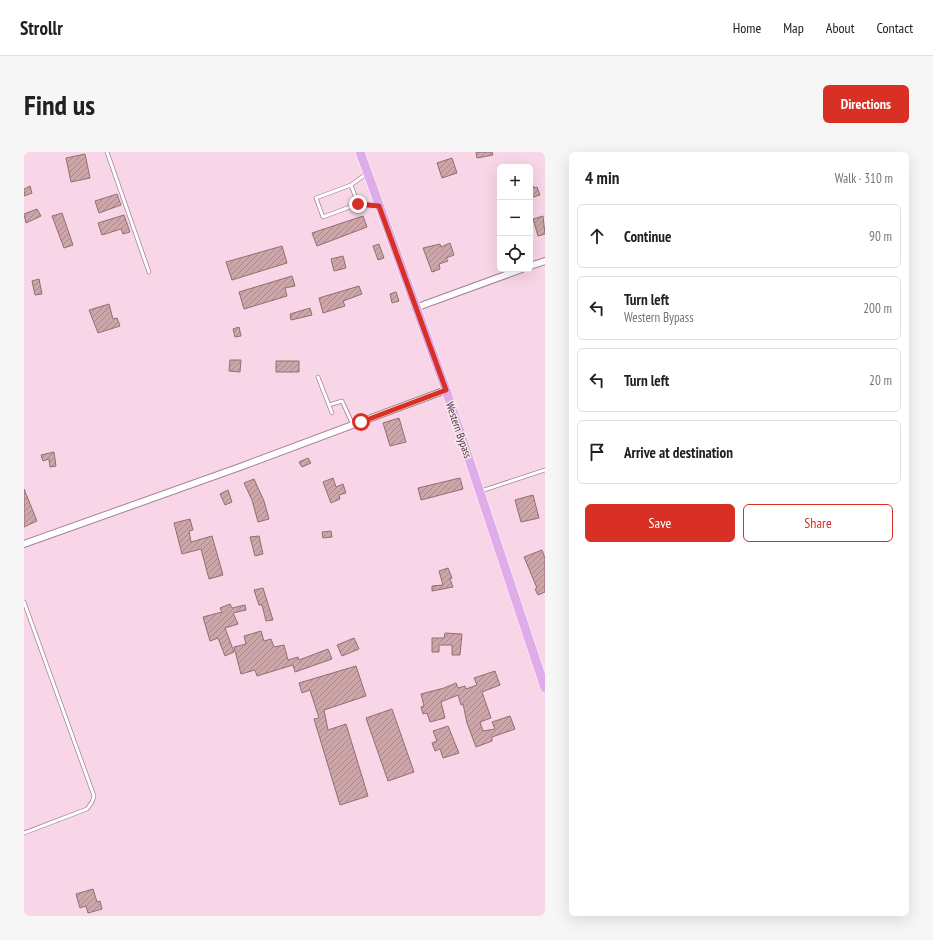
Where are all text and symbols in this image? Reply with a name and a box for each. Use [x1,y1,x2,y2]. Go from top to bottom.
text: Strollr [20,16,63,40]
text: Home [733,19,761,37]
text: Map [783,19,804,37]
text: About [826,19,855,37]
text: Contact [877,19,913,37]
button: Directions [823,85,909,123]
text: Find us [24,86,95,123]
map controls [497,164,533,272]
button: + [497,164,533,200]
text: 4 min [585,167,619,189]
text: Walk · 310 m [835,170,893,187]
route end [349,195,367,213]
button: − [497,200,533,236]
icon: ahead [586,225,608,247]
text: Continue [624,227,671,246]
text: 90 m [869,228,892,245]
button: locate [497,236,533,272]
text: Turn left [624,290,669,309]
icon: left [586,297,608,319]
text: 200 m [863,300,892,317]
text: Western Bypass [624,309,694,326]
icon: left [586,369,608,391]
text: Turn left [624,371,669,390]
text: 20 m [869,372,892,389]
street label: Western Bypass [443,400,475,460]
route start [352,413,370,431]
icon: arrive [586,441,608,463]
text: Arrive at destination [624,443,733,462]
button: Save [585,504,735,542]
button: Share [743,504,893,542]

